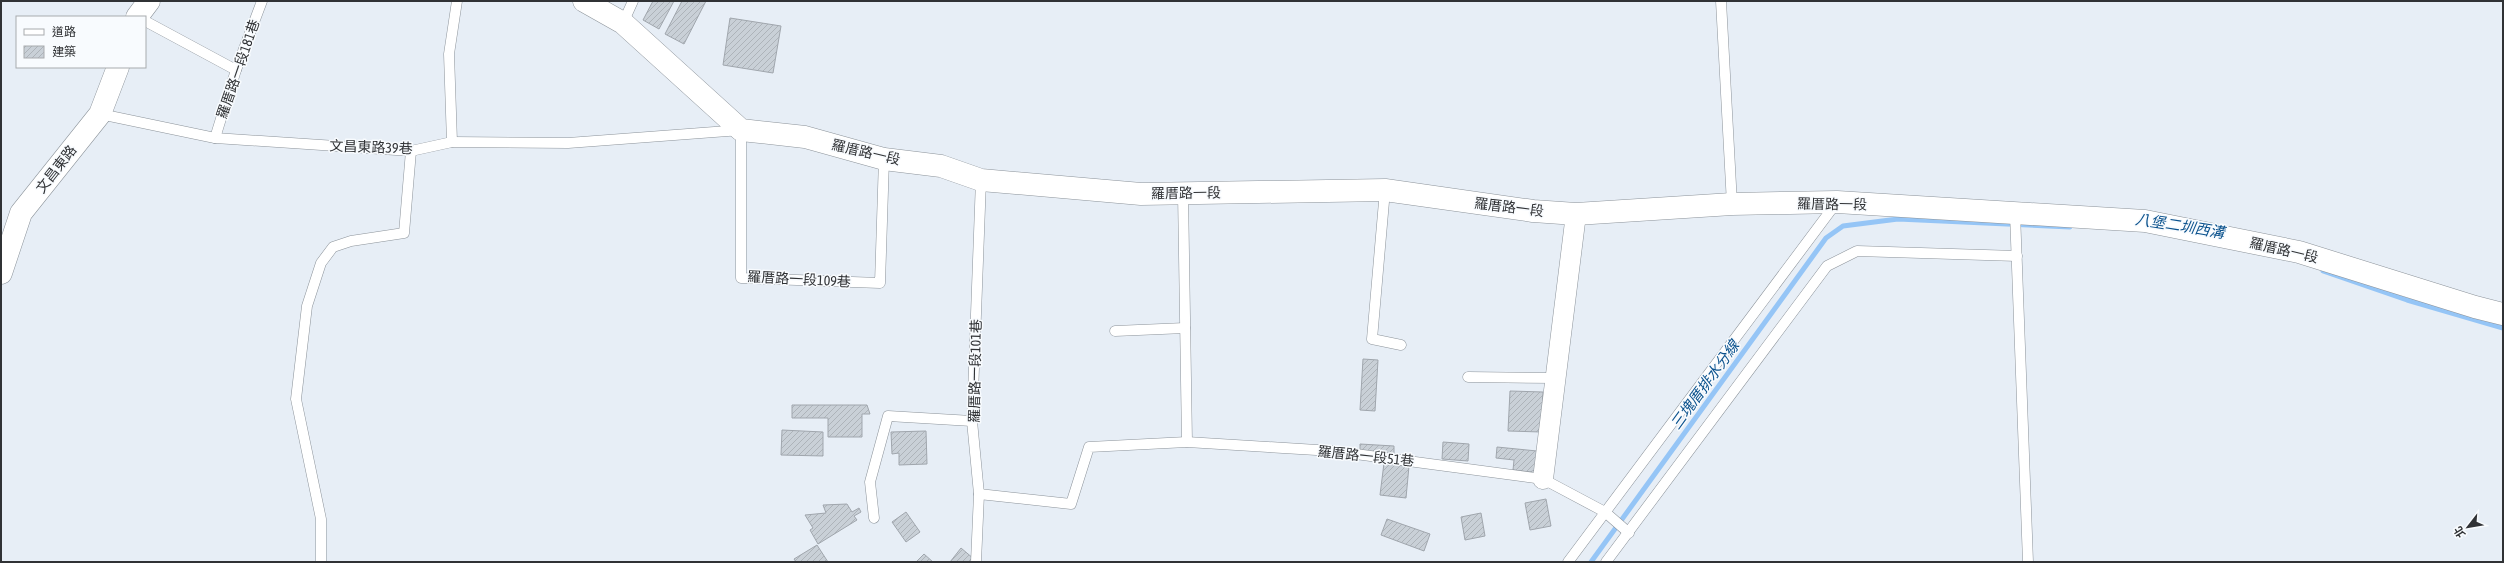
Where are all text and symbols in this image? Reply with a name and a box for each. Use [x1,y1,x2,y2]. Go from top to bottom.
legend [16,16,146,68]
street label: 羅厝路一段181巷 [214,17,262,121]
text: 道路 [52,25,76,39]
text: 建築 [52,45,76,59]
street label: 羅厝路一段 [830,136,902,168]
street label: 文昌東路39巷 [329,138,413,156]
street label: 文昌東路 [32,142,80,196]
street label: 羅厝路一段 [1151,184,1221,202]
street label: 羅厝路一段 [1473,195,1545,219]
street label: 羅厝路一段 [1797,195,1867,213]
water label: 八堡二圳西溝 [2134,210,2228,241]
street label: 羅厝路一段 [2248,234,2320,266]
street label: 羅厝路一段109巷 [747,268,851,290]
street label: 羅厝路一段101巷 [966,319,984,423]
water label: 三塊厝排水分線 [1667,336,1744,432]
street label: 羅厝路一段51巷 [1317,443,1415,469]
north arrow [2448,507,2488,547]
text: 北 [2451,524,2467,540]

